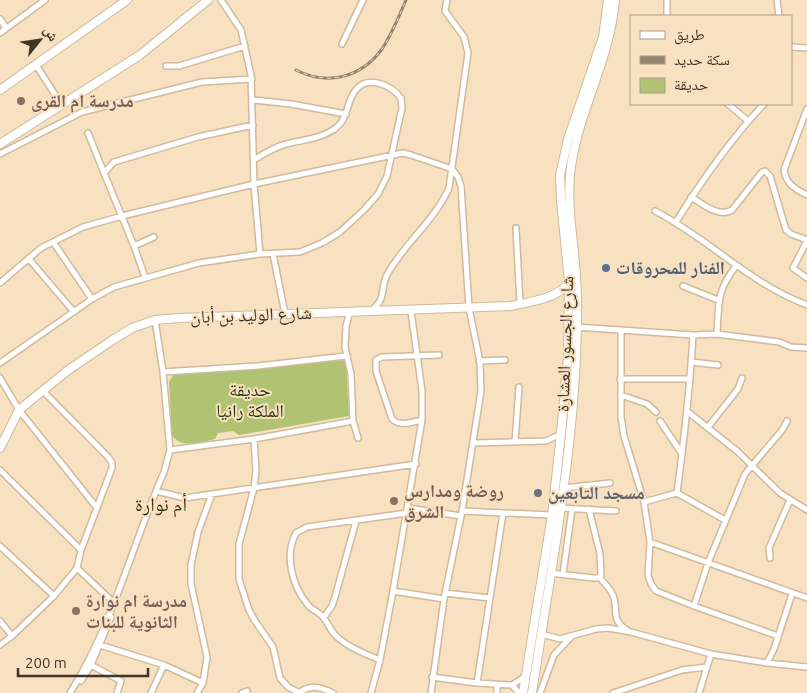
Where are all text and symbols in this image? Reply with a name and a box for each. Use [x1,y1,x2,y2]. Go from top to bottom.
north arrow [15,15,65,65]
legend [630,15,792,105]
text: ش [40,23,62,45]
text: طريق [674,26,705,45]
text: سكة حديد [674,51,730,68]
text: حديقة [674,76,709,93]
place label: مدرسة ام القرى [31,90,134,113]
marker: مدرسة ام القرى [15,95,27,107]
place label: الفنار للمحروقات [616,257,725,278]
marker: الفنار للمحروقات [600,262,612,274]
street label: شارع الجسور العشارة [552,276,578,412]
street label: شارع الوليد بن أبان [190,302,312,328]
park label: حديقة الملكة رانيا [216,379,284,421]
place label: روضة ومدارس الشرق [404,480,504,523]
place label: مسجد التابعين [548,482,645,504]
marker: مسجد التابعين [532,487,544,499]
district label: أم نوارة [135,493,187,518]
marker: روضة ومدارس الشرق [388,495,400,507]
place label: مدرسة ام نوارة الثانوية للبنات [86,590,187,633]
marker: مدرسة ام نوارة الثانوية للبنات [70,605,82,617]
scale bar [18,646,148,678]
text: 200 m [25,654,67,671]

